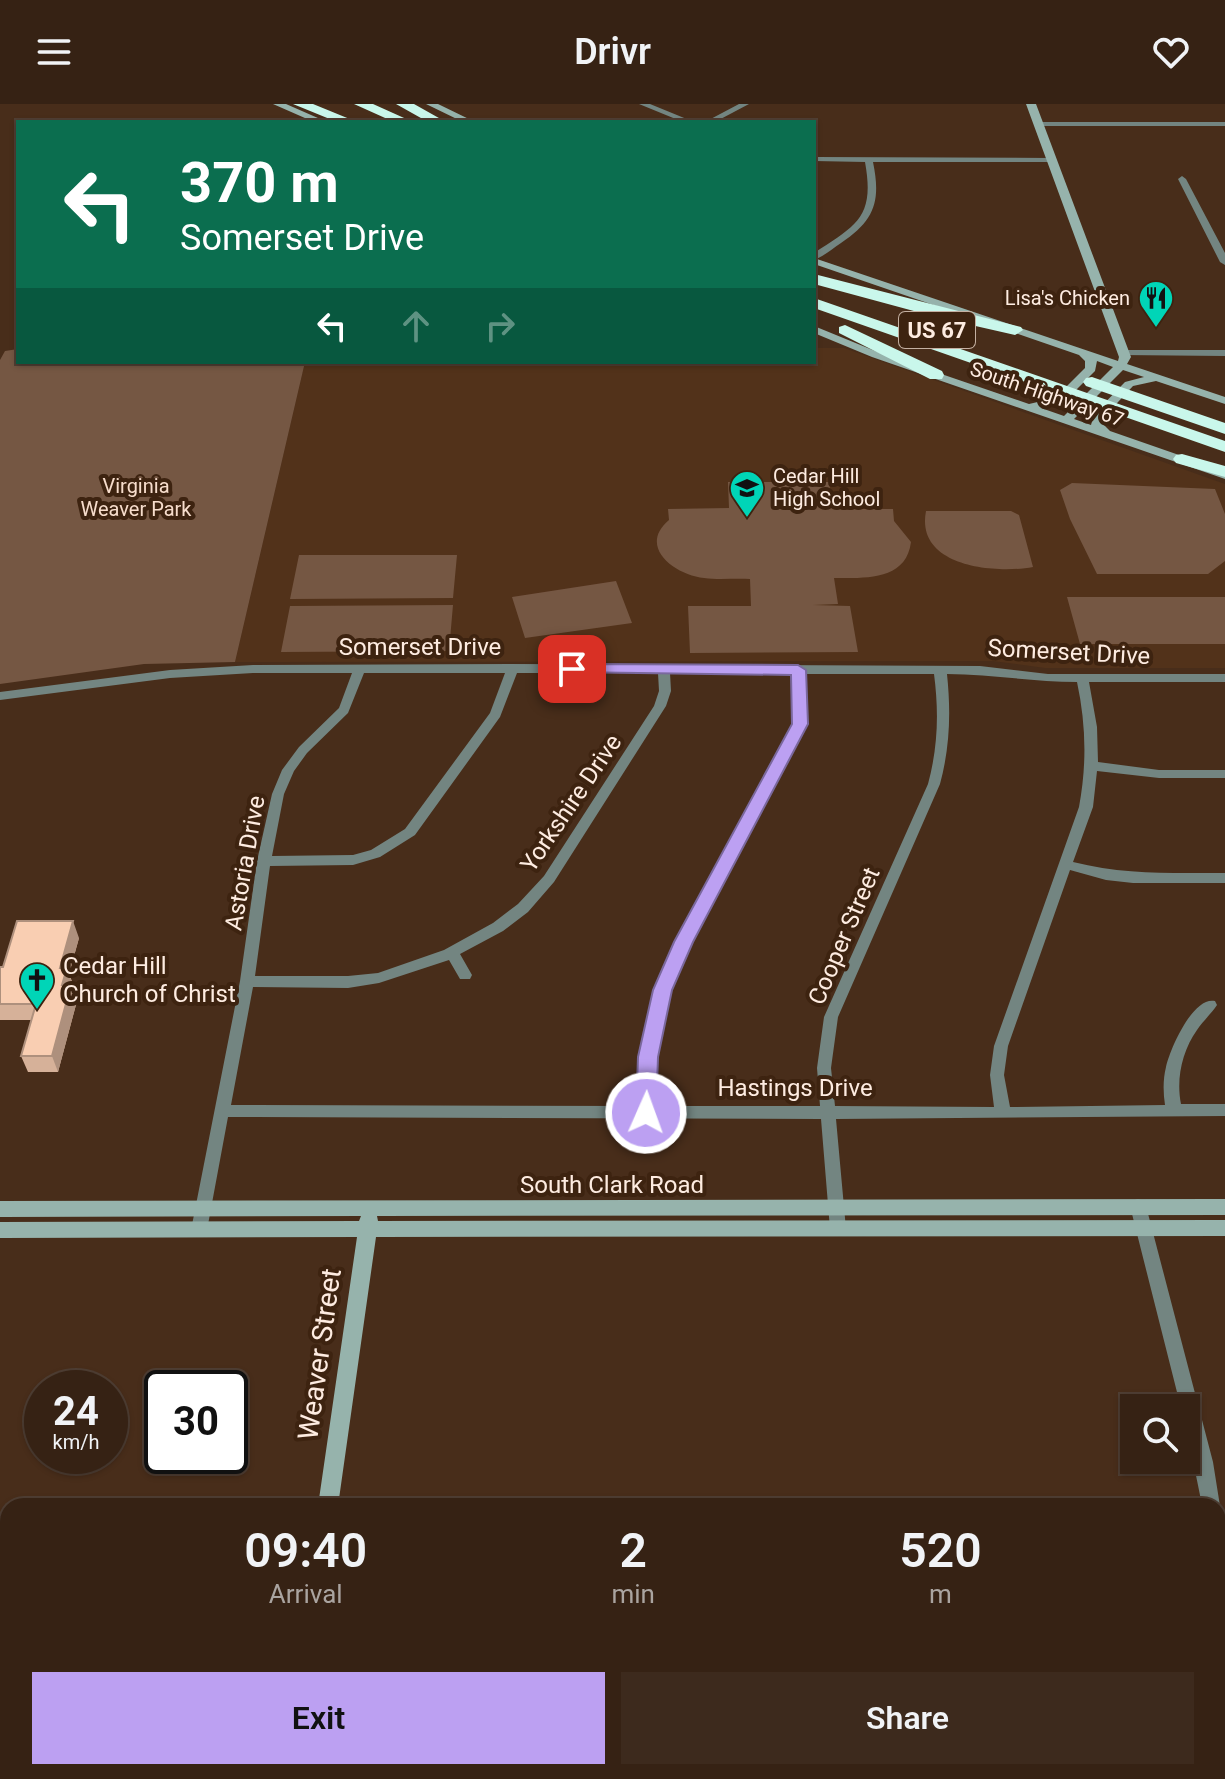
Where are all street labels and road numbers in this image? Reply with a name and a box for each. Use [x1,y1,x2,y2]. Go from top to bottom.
road number: US 67 [899,312,975,348]
street label: South Highway 67 [967,356,1127,432]
street label: Somerset Drive [339,633,501,661]
street label: Somerset Drive [987,634,1151,670]
street label: Yorkshire Drive [515,729,627,877]
street label: Astoria Drive [219,793,271,933]
street label: Cooper Street [802,863,886,1009]
street label: Hastings Drive [717,1074,873,1102]
street label: South Clark Road [520,1171,704,1199]
street label: Weaver Street [291,1266,348,1442]

